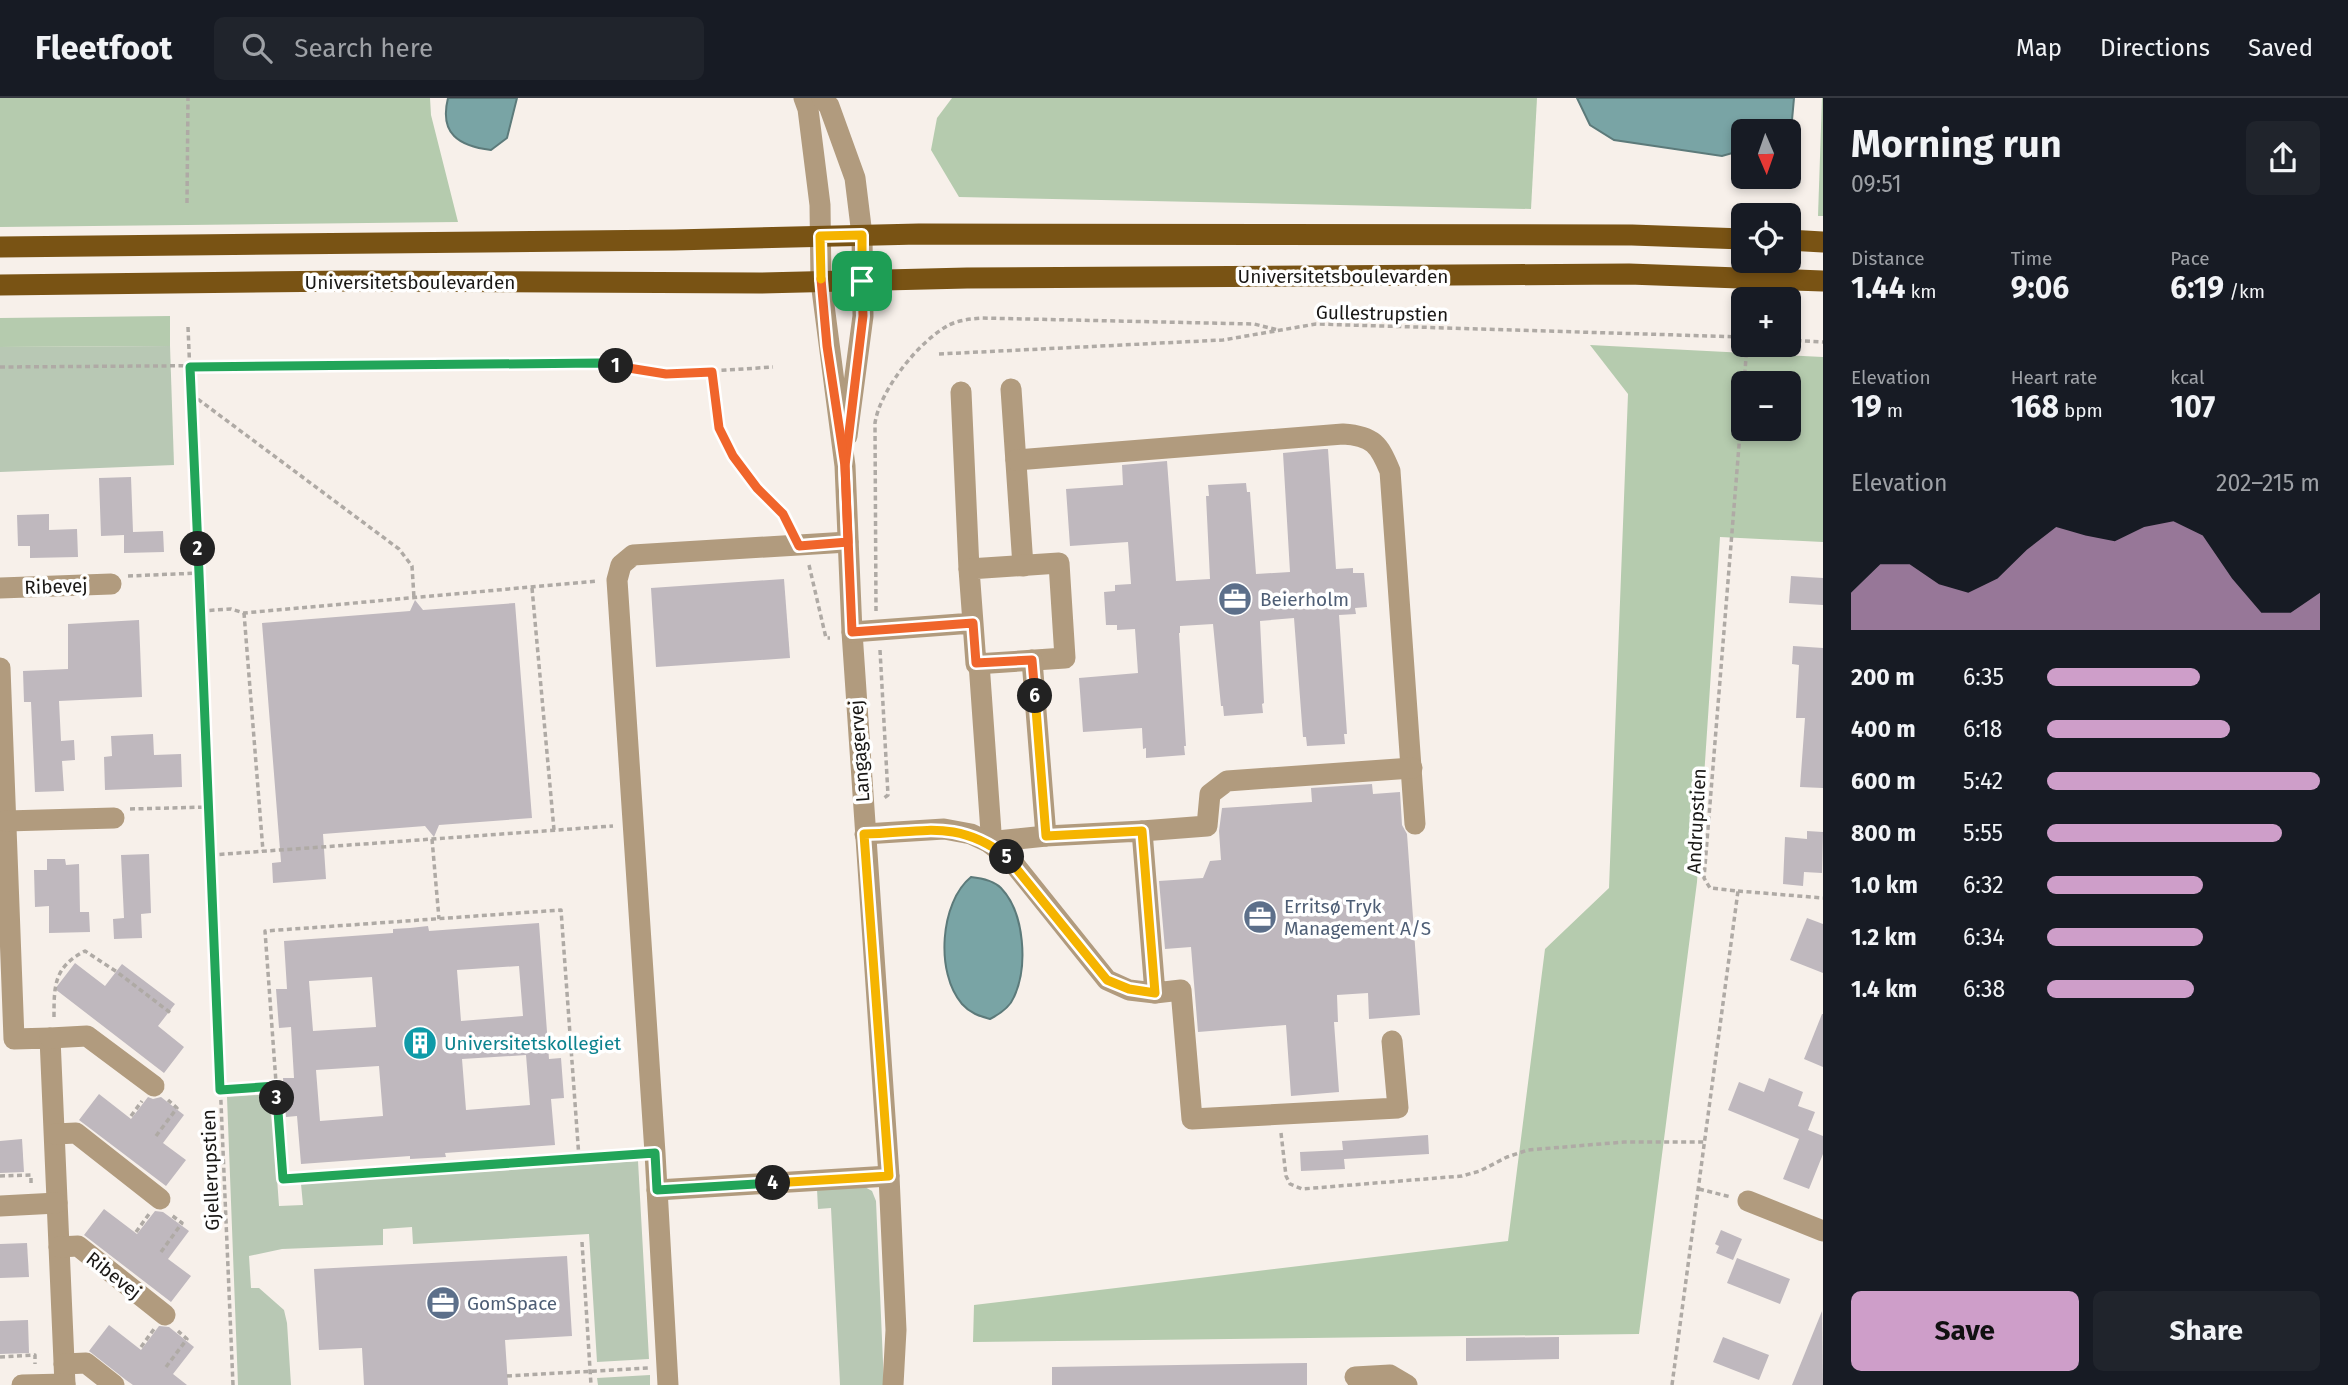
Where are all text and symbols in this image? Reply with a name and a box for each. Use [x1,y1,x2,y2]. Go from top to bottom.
search box [214,17,704,80]
text: Fleetfoot [35,28,172,68]
icon: search [238,29,276,67]
text: Search here [294,33,433,64]
text: Map [2016,34,2062,62]
text: Directions [2100,34,2210,62]
text: Saved [2248,34,2313,62]
north arrow [1731,119,1801,189]
map controls [1731,119,1801,441]
text: Morning run [1851,121,2062,167]
button: share [2246,121,2320,195]
text: 09:51 [1851,170,1902,198]
button: locate [1731,203,1801,273]
text: Distance [1851,247,1925,270]
text: Time [2011,247,2052,270]
text: Pace [2170,247,2210,270]
pin [832,251,892,311]
icon: arrive [843,262,881,300]
street label: Universitetsboulevarden [1238,265,1448,288]
text: 1.44 [1851,270,1905,306]
text: 9:06 [2011,270,2069,306]
text: 6:19 [2170,270,2224,306]
street label: Universitetsboulevarden [305,271,515,294]
text: km [1905,280,1936,303]
text: /km [2224,280,2265,303]
button: + [1731,287,1801,357]
street label: Gullestrupstien [1316,301,1448,326]
pin: 1 [598,348,634,384]
text: 1 [611,354,620,377]
text: Elevation [1851,366,1931,389]
text: Heart rate [2011,366,2097,389]
text: kcal [2170,366,2205,389]
button: − [1731,371,1801,441]
text: 19 [1851,389,1882,425]
text: 168 [2011,389,2059,425]
text: 107 [2170,389,2215,425]
text: m [1882,399,1903,422]
text: bpm [2059,399,2103,422]
text: Elevation [1851,469,1947,497]
text: 202–215 m [2216,469,2320,497]
pin: 2 [180,532,216,566]
text: 2 [193,537,202,560]
street label: Ribevej [24,574,88,599]
office icon: Beierholm [1216,580,1254,618]
place label: Beierholm [1260,588,1349,611]
text: 200 m [1851,663,1915,691]
text: 6:35 [1963,663,2004,691]
pin: 6 [1018,678,1052,714]
text: 6 [1029,684,1040,707]
street label: Langagervej [844,699,875,803]
text: 400 m [1851,715,1916,743]
text: 6:18 [1963,715,2003,743]
text: 600 m [1851,767,1916,795]
text: 5:42 [1963,767,2003,795]
street label: Andrupstien [1682,768,1711,874]
text: 800 m [1851,819,1916,847]
text: 5:55 [1963,819,2003,847]
pin: 5 [990,840,1024,874]
text: 5 [1001,845,1012,868]
text: 1.0 km [1851,871,1918,899]
text: 6:32 [1963,871,2004,899]
place label: Erritsø Tryk Management A/S [1284,895,1431,940]
office icon: Erritsø Tryk Management A/S [1241,898,1279,936]
text: 1.2 km [1851,923,1917,951]
text: 6:34 [1963,923,2005,951]
text: 1.4 km [1851,975,1917,1003]
text: 6:38 [1963,975,2005,1003]
building icon: Universitetskollegiet [401,1024,439,1062]
place label: Universitetskollegiet [444,1032,621,1055]
pin: 3 [260,1080,294,1116]
text: 3 [272,1086,281,1109]
street label: Gjellerupstien [197,1109,224,1231]
pin: 4 [756,1166,790,1200]
text: 4 [767,1171,778,1194]
street label: Ribevej [82,1247,146,1304]
office icon: GomSpace [424,1284,462,1322]
button: Save [1851,1291,2079,1371]
button: Share [2093,1291,2320,1371]
place label: GomSpace [467,1292,557,1315]

